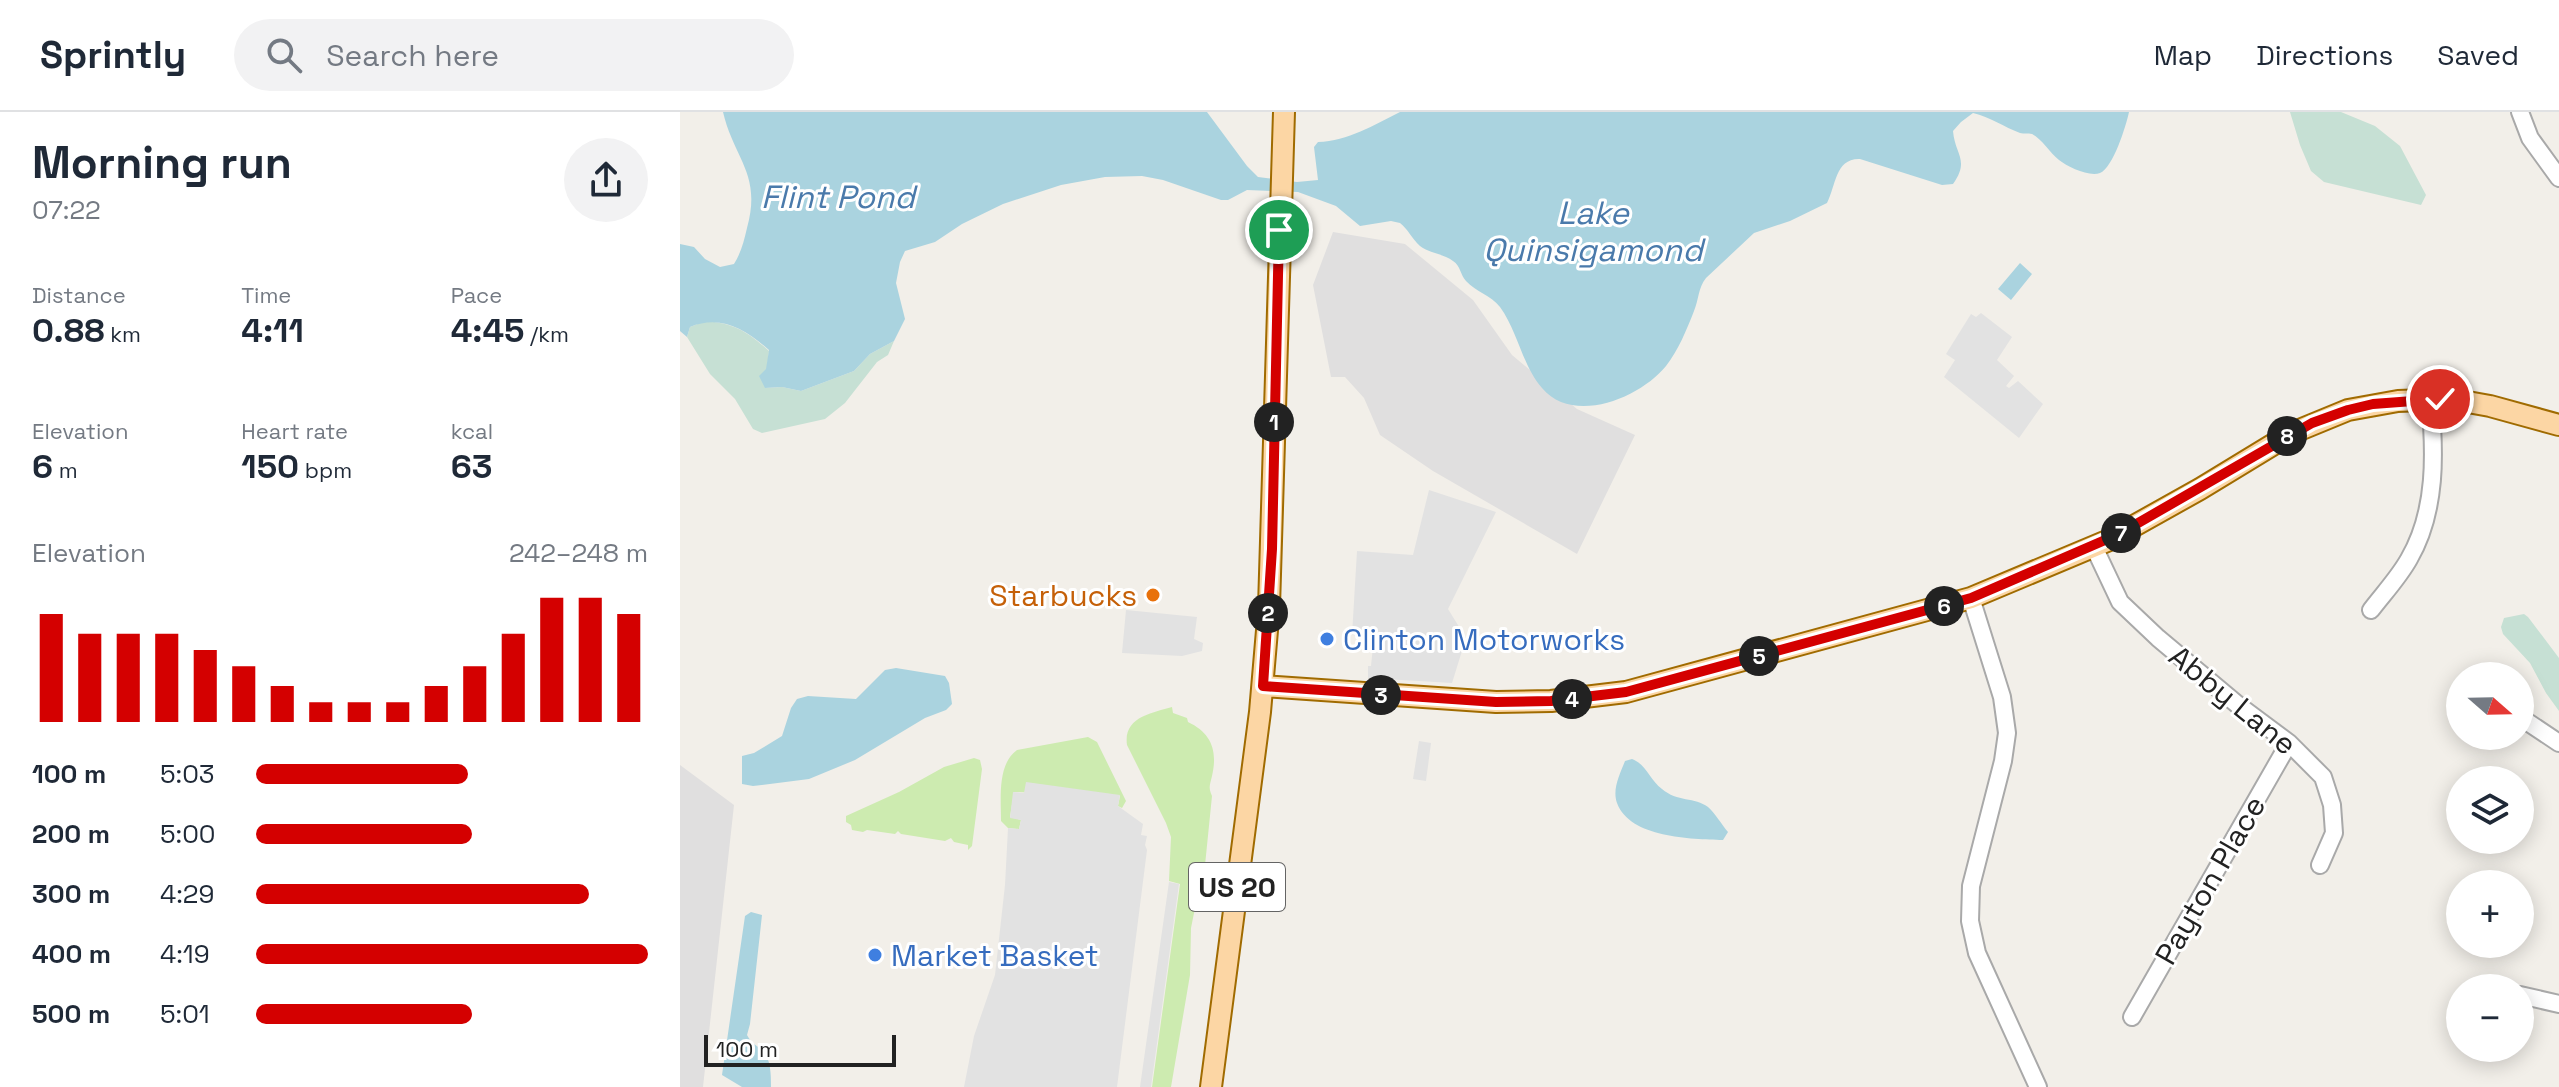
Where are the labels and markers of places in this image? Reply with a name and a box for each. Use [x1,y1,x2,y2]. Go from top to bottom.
pin [1245,196,1313,264]
pin [2406,365,2474,433]
pin: 1 [1254,402,1294,442]
pin: 8 [2267,416,2307,456]
pin: 7 [2101,513,2141,553]
place label: Starbucks [989,576,1137,615]
marker: Starbucks [1144,586,1162,604]
pin: 6 [1924,586,1964,626]
pin: 2 [1248,593,1288,633]
place label: Clinton Motorworks [1343,620,1625,659]
marker: Clinton Motorworks [1318,630,1336,648]
pin: 5 [1739,636,1779,676]
pin: 3 [1361,675,1401,715]
pin: 4 [1552,679,1592,719]
place label: Market Basket [891,936,1099,975]
marker: Market Basket [866,946,884,964]

